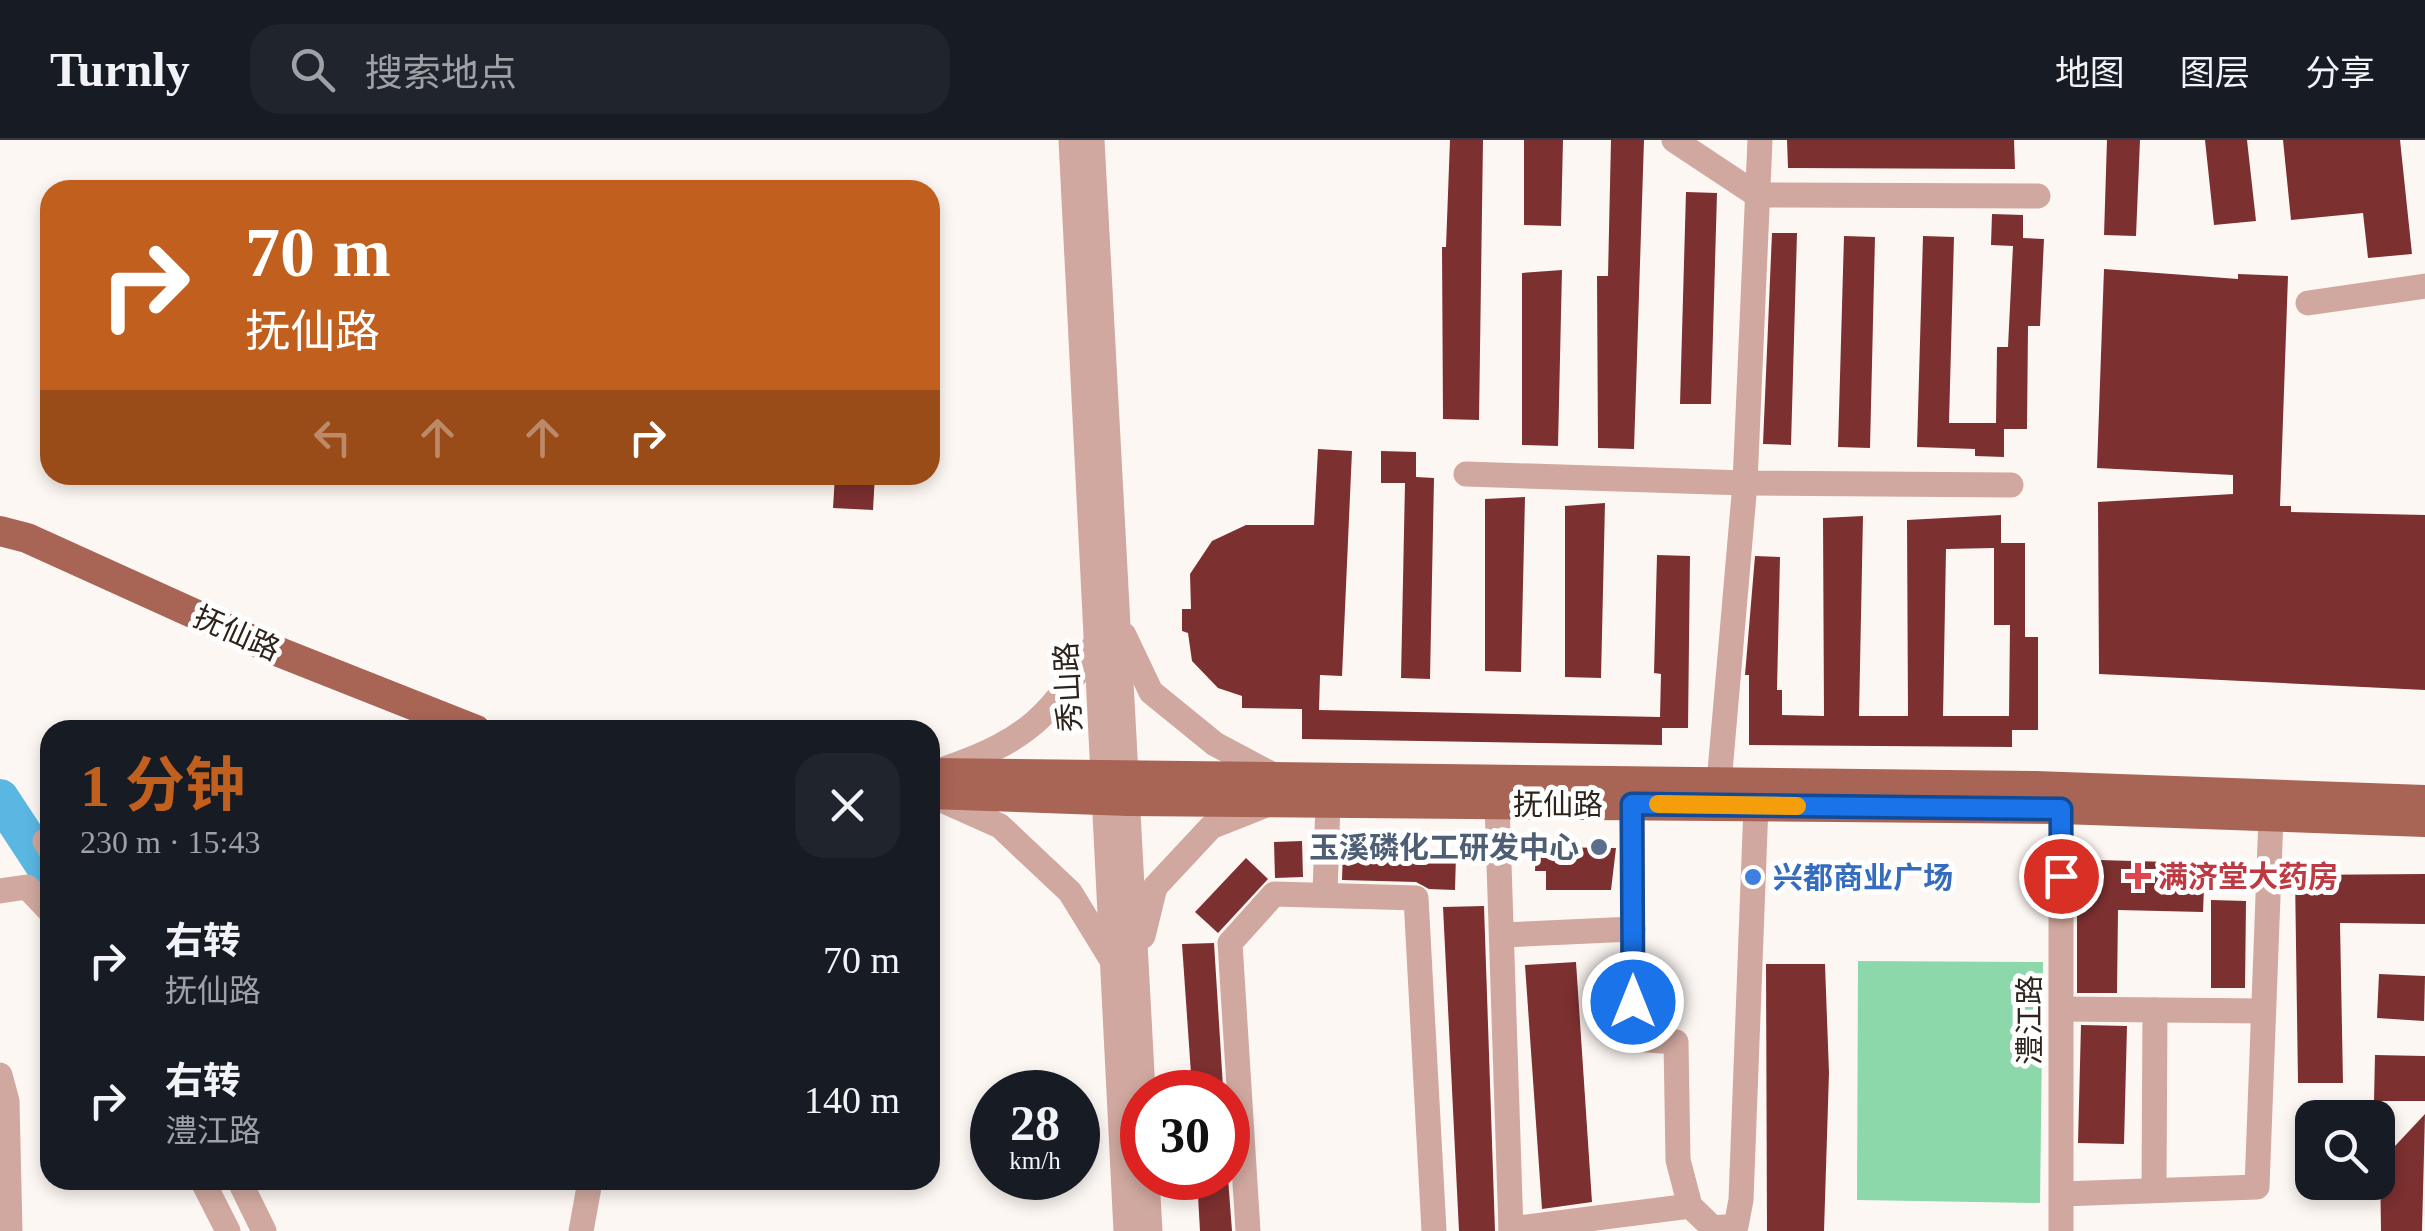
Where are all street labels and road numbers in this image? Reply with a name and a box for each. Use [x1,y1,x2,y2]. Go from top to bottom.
street label: 抚仙路 [189,600,285,666]
street label: 秀山路 [1049,641,1087,733]
street label: 抚仙路 [1513,788,1603,821]
street label: 澧江路 [2013,975,2046,1065]

